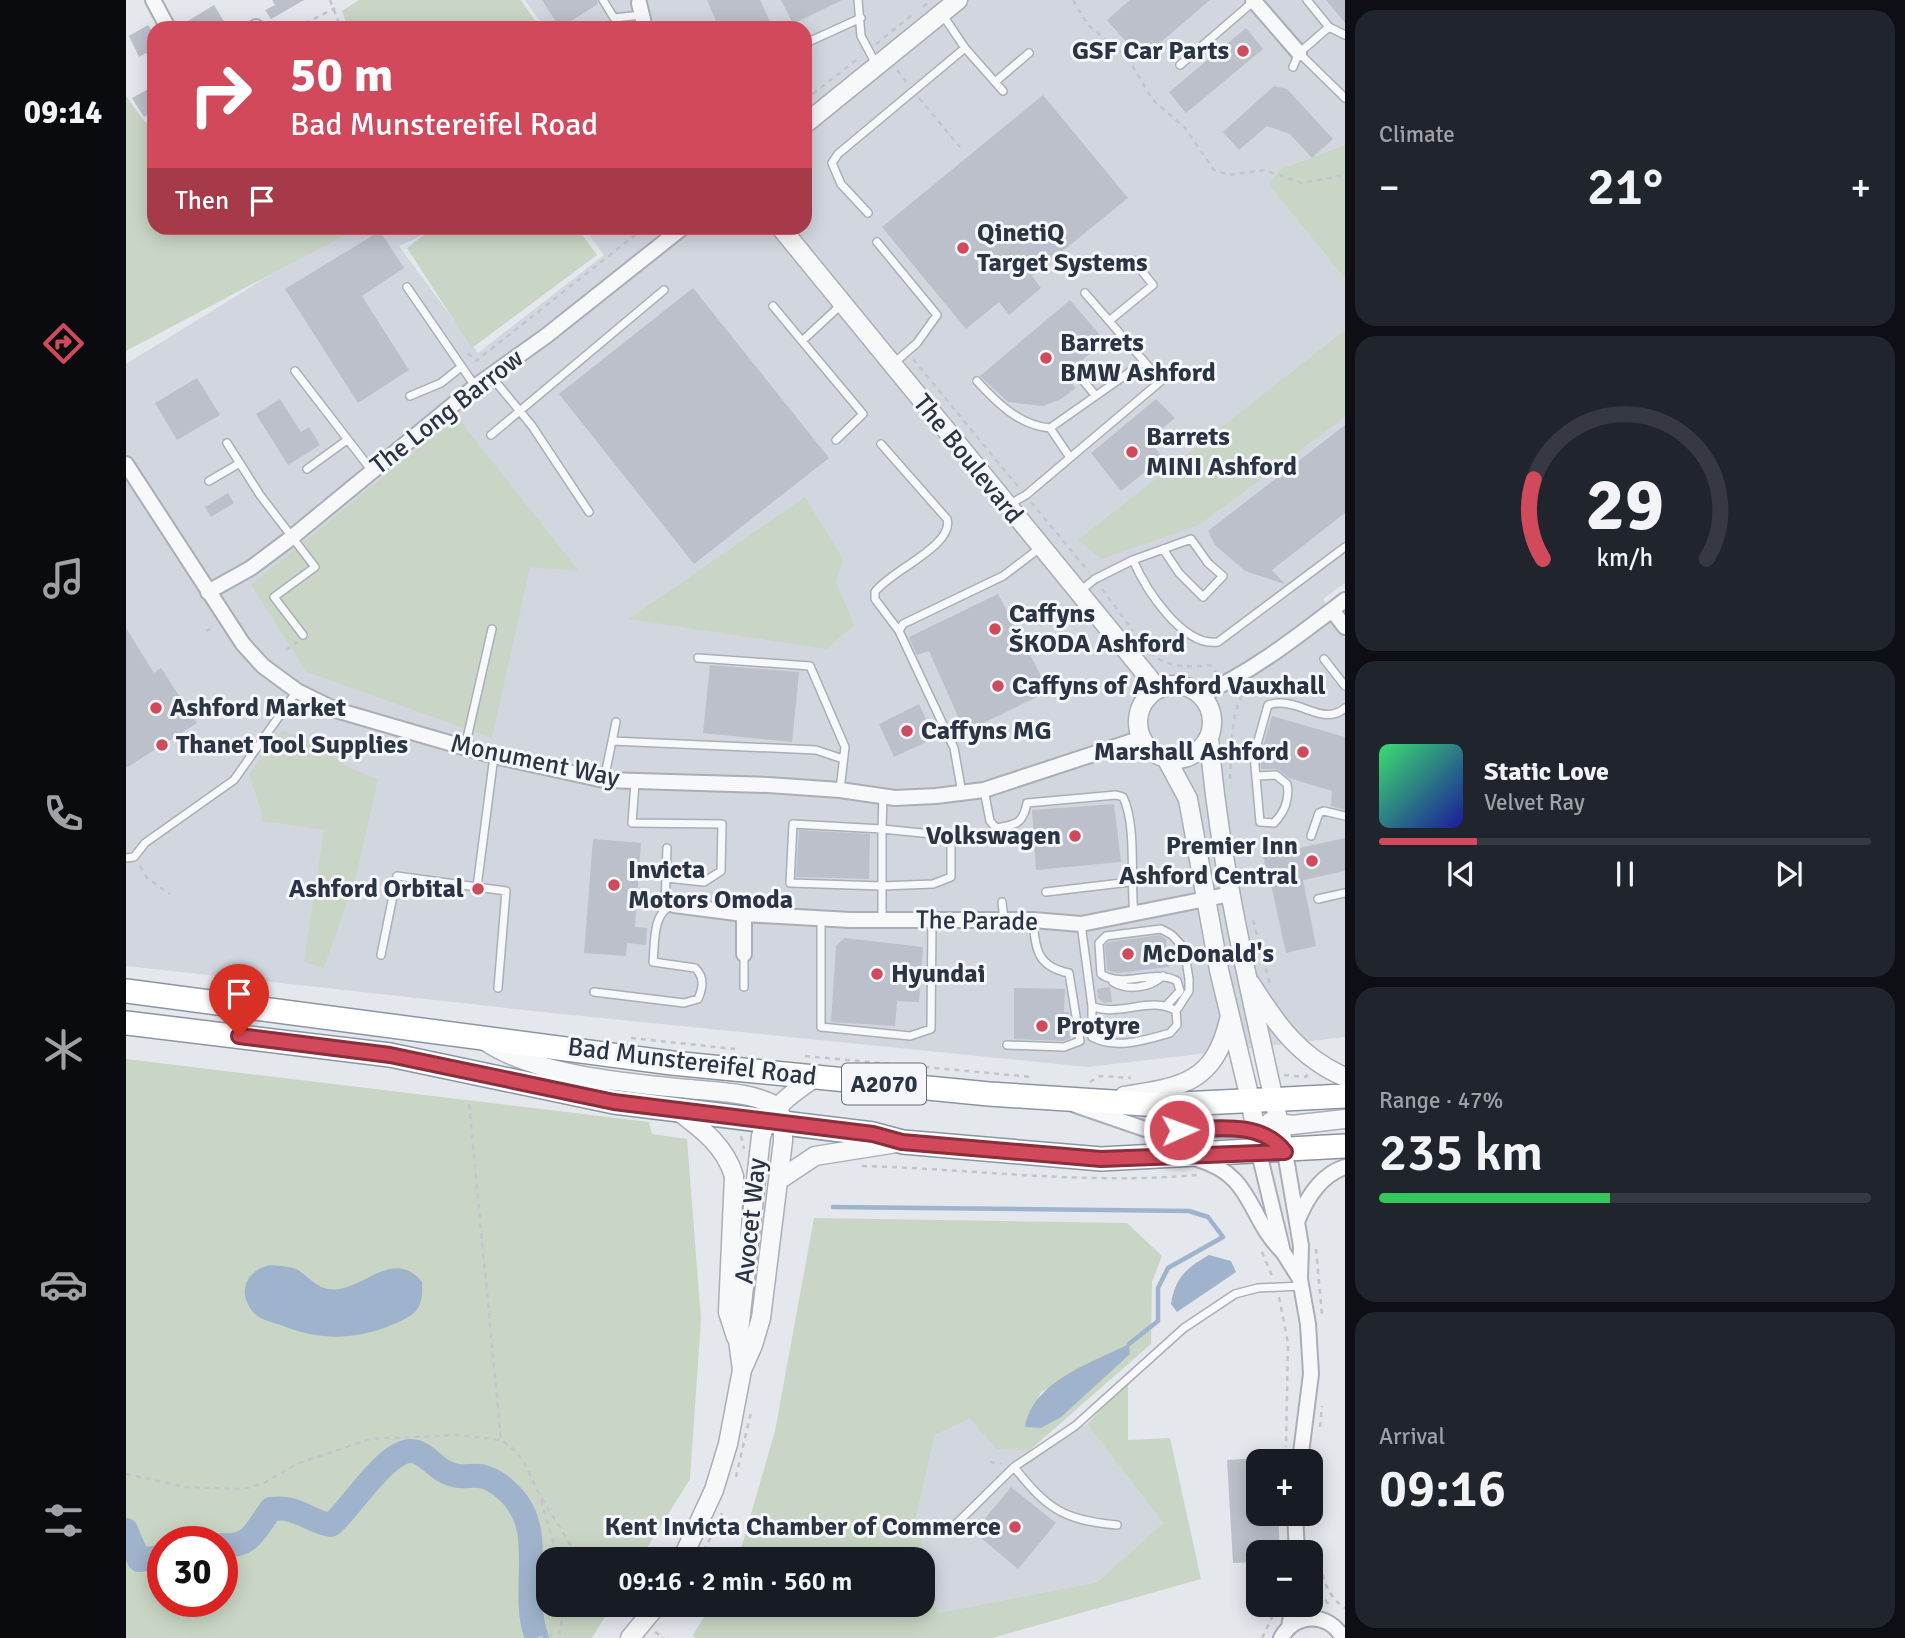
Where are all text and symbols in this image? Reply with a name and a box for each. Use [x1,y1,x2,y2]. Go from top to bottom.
place label: GSF Car Parts [1072,35,1229,67]
marker: GSF Car Parts [1235,43,1251,59]
text: 50 m [290,45,393,105]
icon: right [175,49,266,140]
text: 09:14 [24,93,102,132]
text: Bad Munstereifel Road [290,105,598,144]
text: Climate [1379,120,1455,149]
text: 21° [1587,155,1663,219]
text: − [1379,164,1400,211]
text: + [1850,164,1871,211]
icon: arrive [243,182,281,220]
text: Then [175,185,229,217]
place label: QinetiQ Target Systems [977,217,1148,279]
marker: QinetiQ Target Systems [955,240,971,256]
icon: directions [39,319,88,368]
place label: Barrets BMW Ashford [1060,327,1216,389]
street label: The Long Barrow [364,342,530,482]
marker: Barrets BMW Ashford [1038,350,1054,366]
street label: The Boulevard [906,388,1030,530]
place label: Barrets MINI Ashford [1146,421,1297,483]
marker: Barrets MINI Ashford [1124,444,1140,460]
text: 29 [1586,462,1664,551]
text: km/h [1597,542,1653,573]
icon: music [39,554,88,603]
place label: Caffyns ŠKODA Ashford [1009,598,1185,660]
marker: Caffyns ŠKODA Ashford [987,621,1003,637]
place label: Caffyns of Ashford Vauxhall [1012,670,1326,702]
marker: Caffyns of Ashford Vauxhall [990,678,1006,694]
place label: Ashford Market [170,692,346,724]
marker: Ashford Market [148,700,164,716]
place label: Caffyns MG [921,715,1051,747]
marker: Caffyns MG [899,723,915,739]
street label: Monument Way [448,727,622,795]
place label: Thanet Tool Supplies [176,729,408,761]
place label: Marshall Ashford [1094,736,1289,768]
marker: Thanet Tool Supplies [154,737,170,753]
marker: Marshall Ashford [1295,744,1311,760]
text: Static Love [1484,756,1609,788]
text: Velvet Ray [1484,788,1585,817]
icon: phone [39,789,88,838]
place label: Volkswagen [926,820,1061,852]
marker: Volkswagen [1067,828,1083,844]
place label: Premier Inn Ashford Central [1119,830,1298,892]
marker: Premier Inn Ashford Central [1304,853,1320,869]
place label: Invicta Motors Omoda [628,854,793,916]
icon: previous [1442,855,1480,893]
icon: pause [1606,855,1644,893]
icon: next [1770,855,1808,893]
place label: Ashford Orbital [289,873,464,905]
marker: Invicta Motors Omoda [606,877,622,893]
marker: Ashford Orbital [470,881,486,897]
street label: The Parade [916,904,1038,938]
place label: McDonald's [1142,938,1274,970]
marker: McDonald's [1120,946,1136,962]
place label: Hyundai [891,958,985,990]
pin [209,964,269,1036]
marker: Hyundai [869,966,885,982]
icon: arrive [220,975,258,1013]
place label: Protyre [1056,1010,1140,1042]
marker: Protyre [1034,1018,1050,1034]
icon: climate [39,1025,88,1074]
street label: Bad Munstereifel Road [566,1031,818,1093]
road number: A2070 [842,1064,926,1104]
text: Range · 47% [1379,1086,1503,1115]
position arrow [1142,1093,1216,1167]
text: 235 km [1379,1121,1543,1185]
street label: Avocet Way [728,1156,774,1286]
icon: car [39,1260,88,1309]
text: Arrival [1379,1422,1445,1451]
map controls [1246,1449,1323,1617]
button: + [1246,1449,1323,1526]
text: 09:16 [1379,1457,1506,1521]
icon: filters [39,1496,88,1545]
place label: Kent Invicta Chamber of Commerce [605,1511,1001,1543]
marker: Kent Invicta Chamber of Commerce [1007,1519,1023,1535]
speed limit sign: 30 [147,1526,238,1617]
button: − [1246,1540,1323,1617]
text: 09:16 · 2 min · 560 m [619,1566,852,1598]

